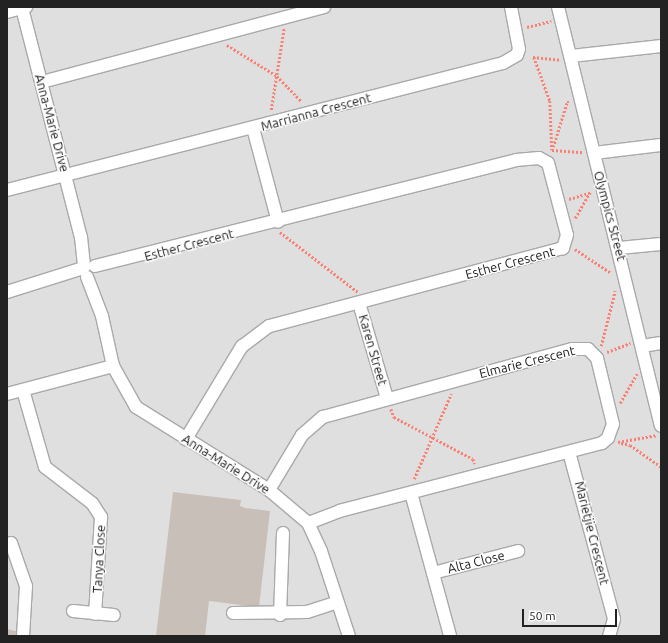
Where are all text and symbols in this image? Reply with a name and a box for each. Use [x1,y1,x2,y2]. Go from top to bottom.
street label: Anna-Marie Drive [31,72,73,174]
street label: Marrianna Crescent [259,90,373,134]
street label: Olympics Street [590,169,630,263]
street label: Esther Crescent [143,226,235,264]
street label: Esther Crescent [464,244,556,282]
street label: Karen Street [355,313,391,387]
street label: Elmarie Crescent [477,343,577,381]
street label: Anna-Marie Drive [179,431,273,497]
street label: Marietjie Crescent [572,480,612,586]
street label: Tanya Close [89,524,109,594]
street label: Alta Close [446,547,506,577]
scale bar [524,601,619,627]
text: 50 m [529,609,556,622]

